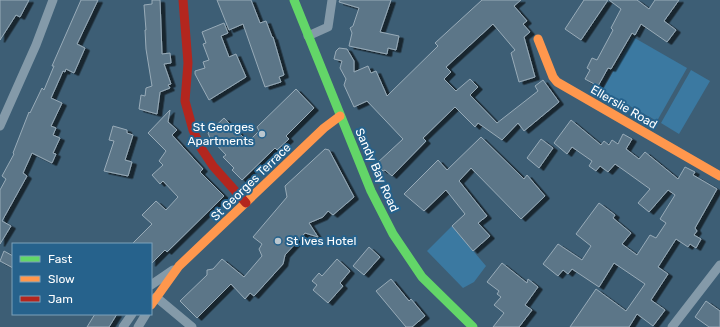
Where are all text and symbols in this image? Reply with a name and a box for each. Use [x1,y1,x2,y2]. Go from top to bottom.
street label: Ellerslie Road [588,82,660,132]
place label: St Georges Apartments [188,120,254,148]
street label: Sandy Bay Road [352,126,402,214]
marker: St Georges Apartments [257,129,267,139]
street label: St Georges Terrace [208,140,294,224]
place label: St Ives Hotel [286,234,356,248]
marker: St Ives Hotel [273,236,283,246]
legend [12,243,152,315]
text: Fast [48,252,72,266]
text: Slow [48,272,75,286]
text: Jam [48,292,73,306]

